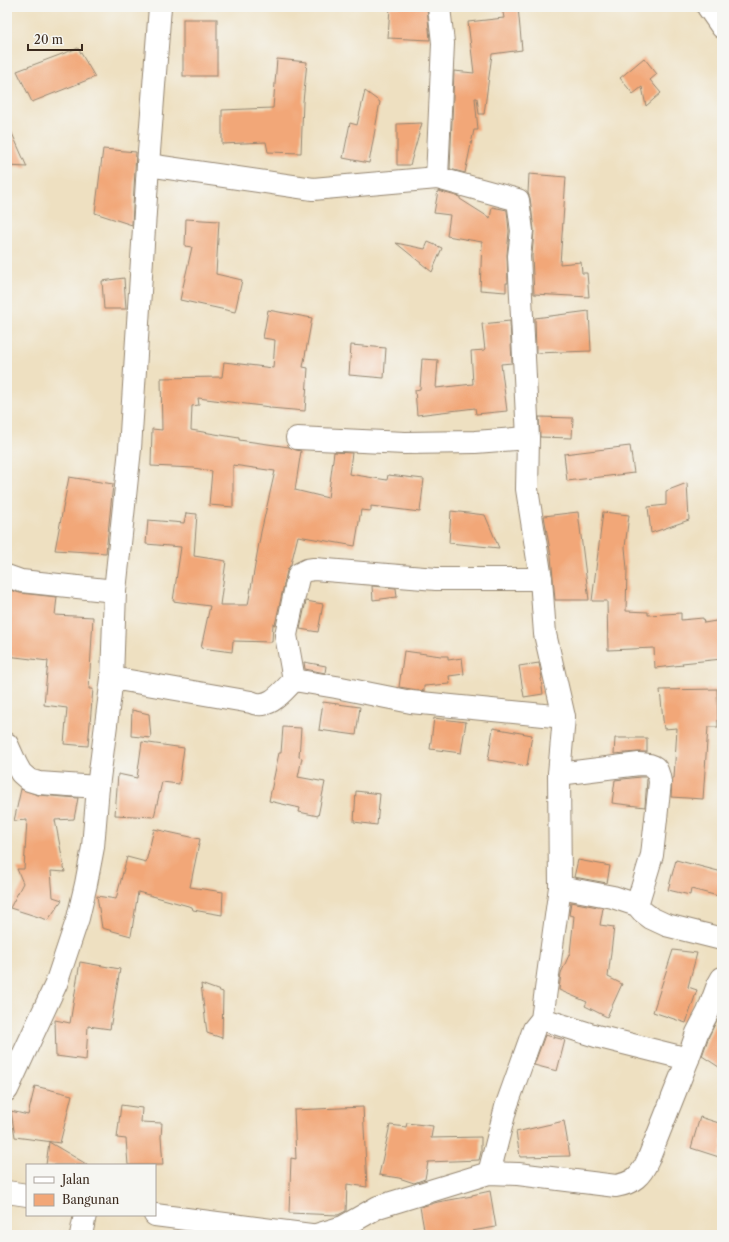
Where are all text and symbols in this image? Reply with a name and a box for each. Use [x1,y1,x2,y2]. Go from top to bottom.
scale bar [28,26,82,52]
text: 20 m [34,32,63,47]
legend [26,1164,156,1216]
text: Jalan [60,1172,90,1187]
text: Bangunan [62,1192,120,1207]

